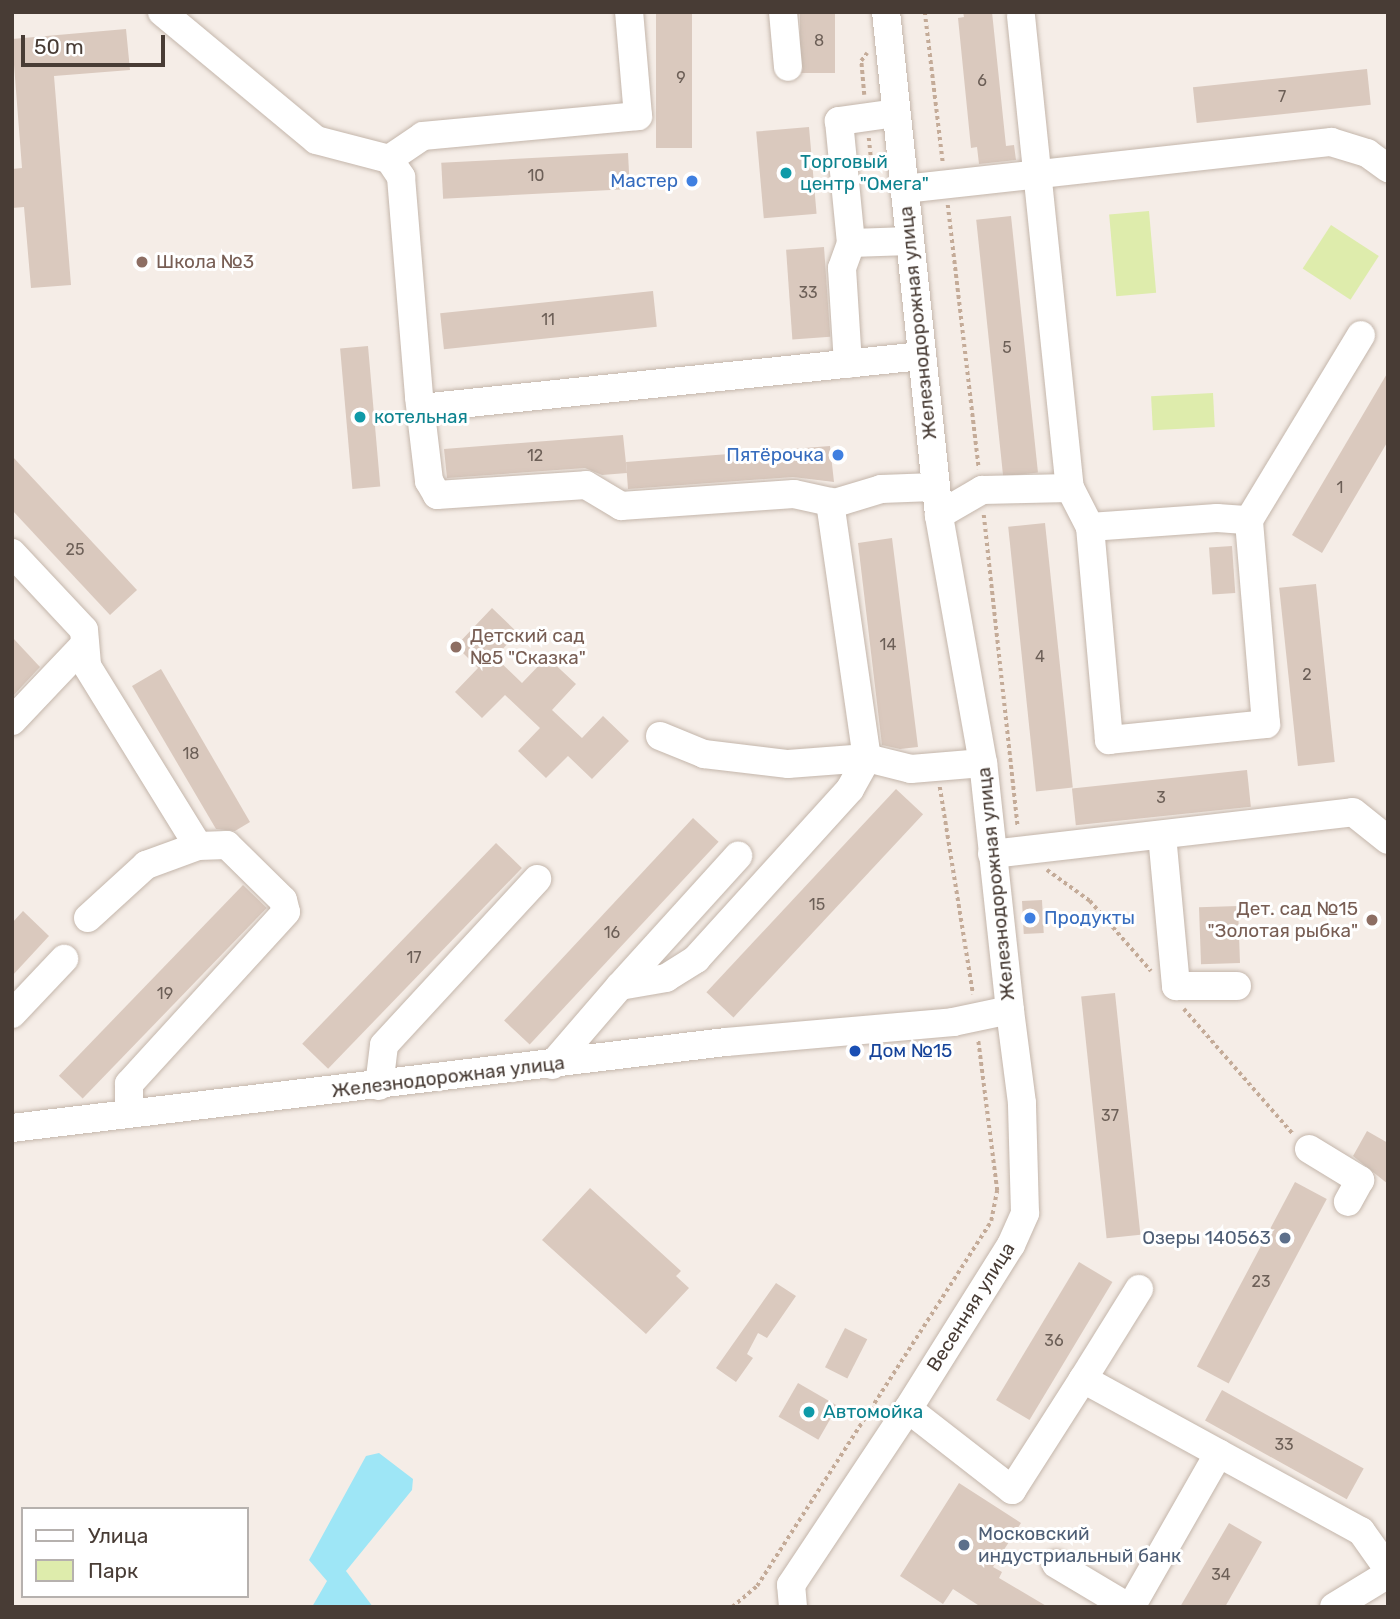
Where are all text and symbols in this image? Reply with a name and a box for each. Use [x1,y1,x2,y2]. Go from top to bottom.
scale bar [24,21,168,65]
house number: 8 [814,31,824,51]
text: 50 m [34,34,84,59]
house number: 9 [676,68,686,88]
house number: 6 [977,71,987,91]
house number: 7 [1278,87,1286,107]
place label: Торговый центр "Омега" [800,151,929,195]
marker: Торговый центр "Омега" [778,165,794,181]
house number: 10 [527,166,545,186]
place label: Мастер [610,170,678,192]
marker: Мастер [684,173,700,189]
street label: Железнодорожная улица [894,205,942,441]
place label: Школа №3 [156,251,254,273]
marker: Школа №3 [134,254,150,270]
house number: 33 [798,283,818,303]
house number: 11 [541,310,555,330]
house number: 5 [1002,338,1012,358]
place label: котельная [374,406,468,428]
marker: котельная [352,409,368,425]
place label: Пятёрочка [726,444,824,466]
house number: 12 [527,446,543,466]
marker: Пятёрочка [830,447,846,463]
house number: 1 [1337,478,1343,498]
house number: 25 [66,540,84,560]
place label: Детский сад №5 "Сказка" [470,625,586,669]
house number: 14 [880,635,896,655]
marker: Детский сад №5 "Сказка" [448,639,464,655]
house number: 4 [1035,647,1045,667]
house number: 2 [1302,665,1312,685]
house number: 18 [182,744,200,764]
street label: Железнодорожная улица [972,766,1020,1002]
house number: 3 [1156,788,1166,808]
house number: 15 [809,895,825,915]
place label: Дет. сад №15 "Золотая рыбка" [1208,898,1358,942]
place label: Продукты [1044,907,1135,929]
marker: Продукты [1022,910,1038,926]
marker: Дет. сад №15 "Золотая рыбка" [1364,912,1380,928]
house number: 16 [604,923,620,943]
house number: 17 [406,948,422,968]
house number: 19 [157,984,173,1004]
place label: Дом №15 [869,1040,952,1062]
marker: Дом №15 [847,1043,863,1059]
street label: Железнодорожная улица [330,1051,566,1103]
house number: 37 [1101,1106,1119,1126]
place label: Озеры 140563 [1142,1227,1271,1249]
marker: Озеры 140563 [1277,1230,1293,1246]
street label: Весенняя улица [922,1238,1020,1376]
house number: 23 [1251,1272,1271,1292]
house number: 36 [1044,1331,1064,1351]
place label: Автомойка [823,1401,923,1423]
marker: Автомойка [801,1404,817,1420]
house number: 33 [1274,1435,1294,1455]
legend [21,1507,248,1598]
text: Улица [88,1523,148,1548]
place label: Московский индустриальный банк [978,1523,1181,1567]
marker: Московский индустриальный банк [956,1537,972,1553]
text: Парк [88,1558,138,1583]
house number: 34 [1211,1565,1231,1585]

